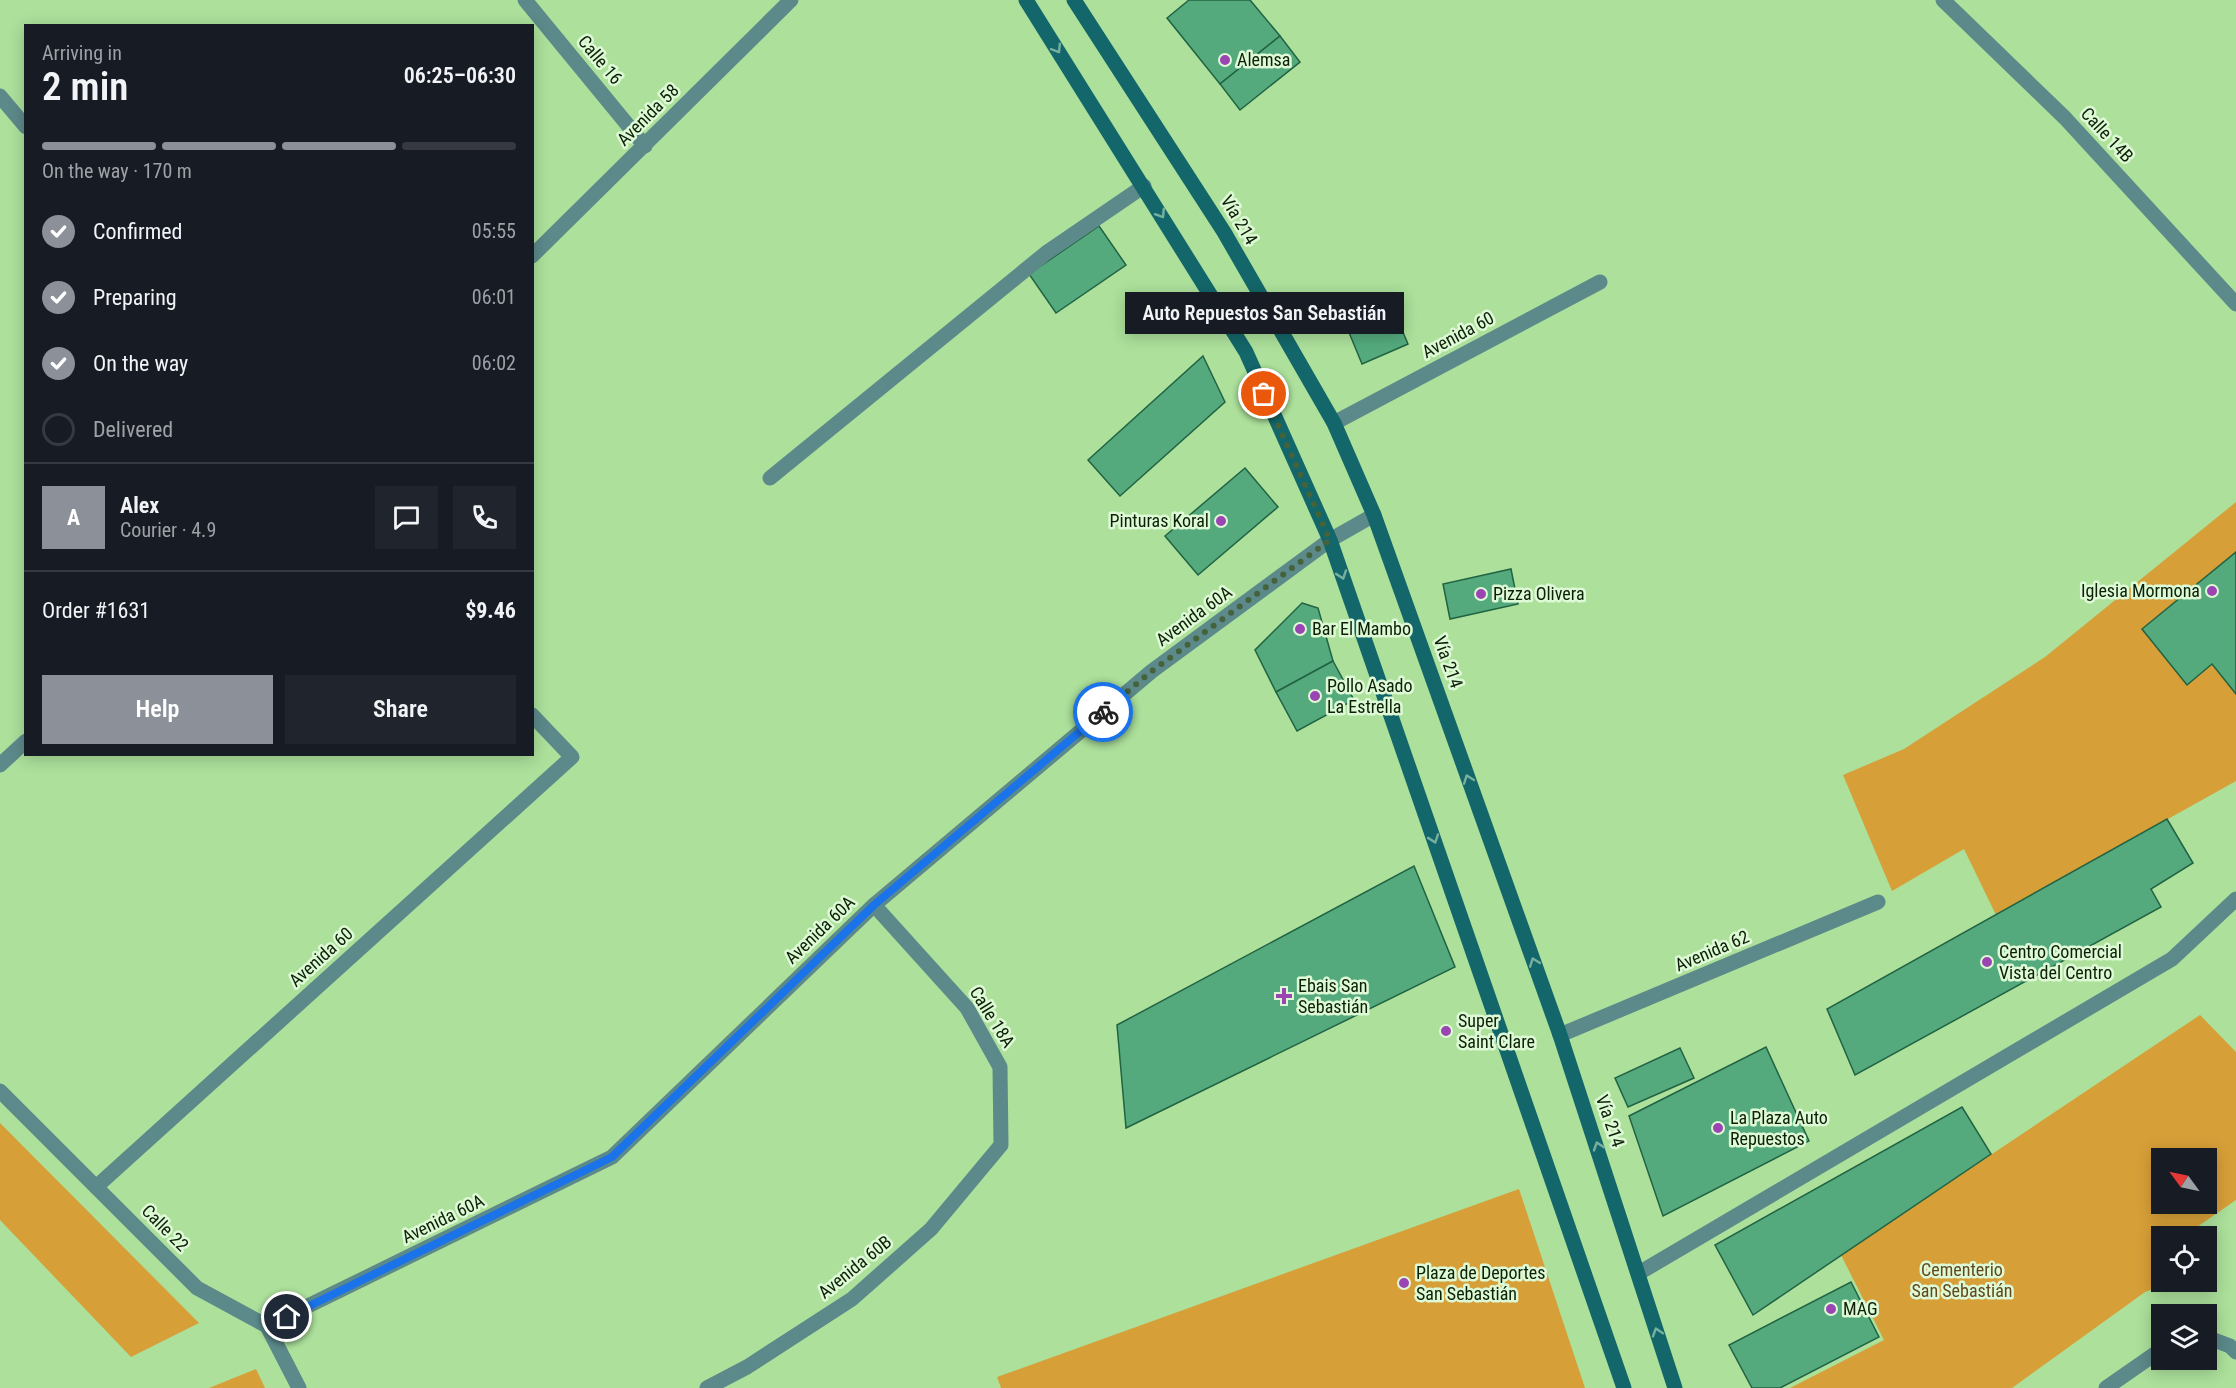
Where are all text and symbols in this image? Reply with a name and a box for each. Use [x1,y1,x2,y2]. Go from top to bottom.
street label: Calle 16 [574,31,627,88]
text: Arriving in [42,41,122,65]
one-way arrow [1050,43,1061,54]
place label: Alemsa [1237,49,1290,70]
marker: Alemsa [1218,53,1232,67]
text: 06:25–06:30 [404,63,516,88]
text: 2 min [42,64,128,110]
street label: Avenida 58 [613,80,683,150]
street label: Calle 14B [2077,103,2138,166]
text: On the way · 170 m [42,159,192,183]
street label: Vía 214 [1217,191,1262,248]
one-way arrow [1154,208,1165,219]
icon: check [42,215,75,248]
text: Confirmed [93,219,182,244]
text: 05:55 [472,219,516,243]
icon: check [42,281,75,314]
text: Preparing [93,285,177,310]
text: 06:01 [472,285,516,309]
callout: Auto Repuestos San Sebastián [1124,292,1404,334]
text: Auto Repuestos San Sebastián [1143,301,1386,325]
street label: Avenida 60 [1418,307,1497,362]
icon: check [42,347,75,380]
text: On the way [93,351,188,376]
text: 06:02 [472,351,516,375]
pin [1238,368,1289,419]
icon: bag [1247,377,1280,410]
text: Delivered [93,417,173,442]
button: chat [375,486,438,549]
button: phone [453,486,516,549]
text: Alex [120,493,159,518]
text: A [67,505,80,530]
place label: Pinturas Koral [1110,510,1209,531]
marker: Pinturas Koral [1214,514,1228,528]
text: Courier · 4.9 [120,518,216,542]
one-way arrow [1335,570,1348,580]
place label: Iglesia Mormona [2081,580,2200,601]
street label: Avenida 60A [1152,581,1236,650]
place label: Pizza Olivera [1493,583,1585,604]
marker: Iglesia Mormona [2205,584,2219,598]
marker: Pizza Olivera [1474,587,1488,601]
text: Order #1631 [42,598,150,623]
text: $9.46 [465,598,516,623]
place label: Bar El Mambo [1312,618,1411,639]
marker: Bar El Mambo [1293,622,1307,636]
street label: Vía 214 [1429,633,1468,691]
button: Help [42,675,273,744]
button: Share [285,675,516,744]
place label: Pollo Asado La Estrella [1327,675,1413,717]
courier [1073,682,1133,742]
marker: Pollo Asado La Estrella [1308,689,1322,703]
icon: bike [1087,696,1120,729]
one-way arrow [1463,774,1476,784]
one-way arrow [1426,833,1439,844]
street label: Avenida 60A [780,891,859,968]
street label: Avenida 60 [285,923,357,991]
street label: Avenida 62 [1672,926,1752,975]
place label: Centro Comercial Vista del Centro [1999,941,2122,983]
marker: Centro Comercial Vista del Centro [1980,955,1994,969]
one-way arrow [1529,957,1542,968]
place label: Ebais San Sebastián [1298,975,1368,1017]
street label: Calle 18A [966,982,1020,1052]
marker: Ebais San Sebastián [1275,987,1293,1005]
place label: Super Saint Clare [1458,1010,1535,1052]
marker: Super Saint Clare [1439,1024,1453,1038]
street label: Vía 214 [1592,1092,1629,1150]
place label: La Plaza Auto Repuestos [1730,1107,1828,1149]
marker: La Plaza Auto Repuestos [1711,1121,1725,1135]
one-way arrow [1593,1141,1605,1152]
north arrow [2151,1148,2217,1214]
map controls [2151,1148,2217,1370]
street label: Avenida 60A [398,1189,488,1247]
street label: Calle 22 [138,1200,193,1255]
button: locate [2151,1226,2217,1292]
street label: Avenida 60B [814,1231,896,1302]
park label: Cementerio San Sebastián [1911,1259,2013,1301]
place label: Plaza de Deportes San Sebastián [1416,1262,1545,1304]
marker: Plaza de Deportes San Sebastián [1397,1276,1411,1290]
pin [261,1291,312,1342]
place label: MAG [1843,1298,1878,1319]
icon: home [270,1300,303,1333]
marker: MAG [1824,1302,1838,1316]
button: layers [2151,1304,2217,1370]
one-way arrow [1652,1327,1664,1338]

